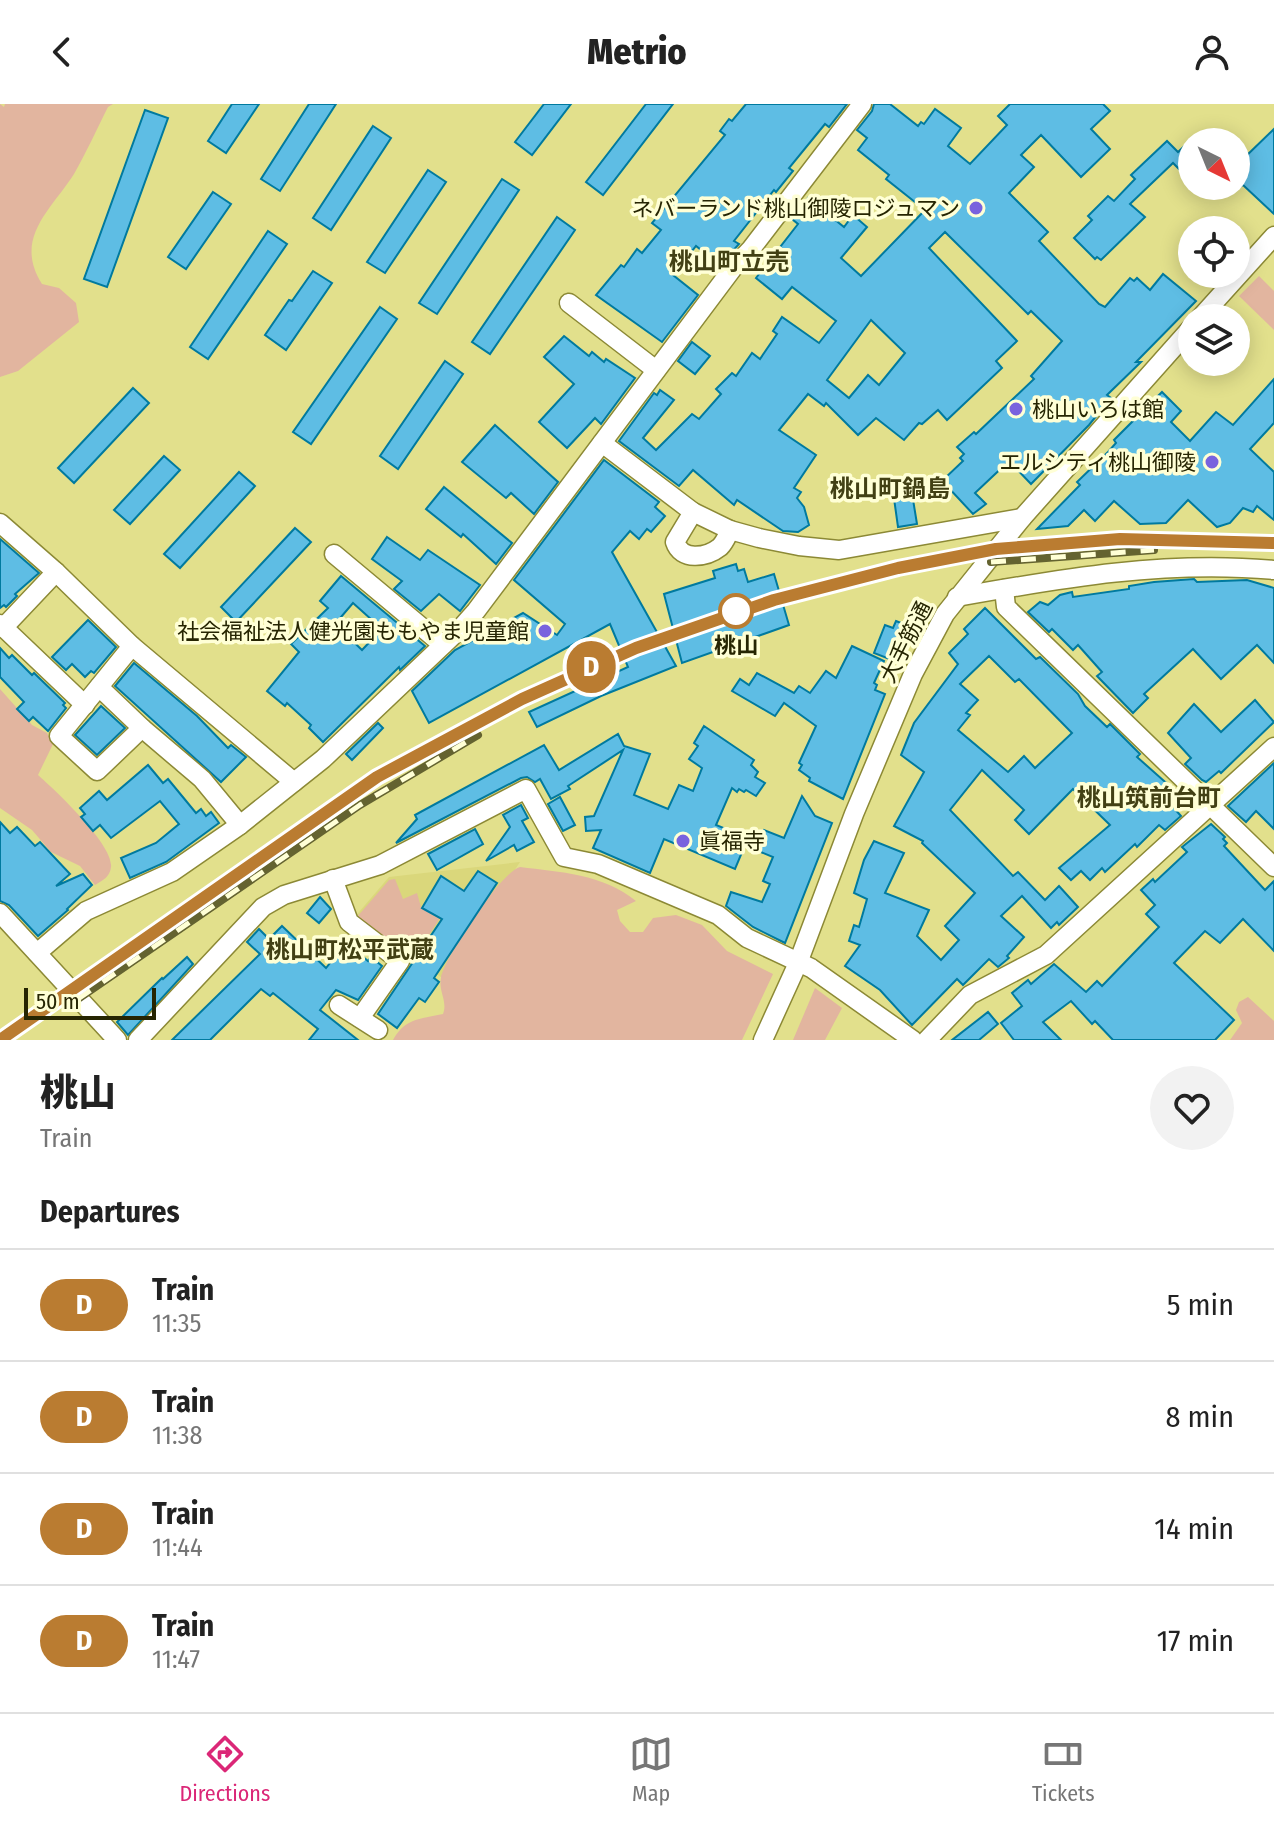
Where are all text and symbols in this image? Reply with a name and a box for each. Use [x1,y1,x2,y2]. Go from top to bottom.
icon: back [40,30,84,74]
text: Metrio [587,30,687,74]
icon: person [1190,30,1234,74]
north arrow [1178,128,1250,200]
map controls [1178,128,1250,376]
place label: ネバーランド桃山御陵ロジュマン [632,195,960,222]
marker: ネバーランド桃山御陵ロジュマン [967,199,985,217]
button: locate [1178,216,1250,288]
district label: 桃山町立売 [669,248,789,276]
button: layers [1178,304,1250,376]
place label: 桃山いろは館 [1032,396,1164,423]
marker: 桃山いろは館 [1007,400,1025,418]
place label: エルシティ桃山御陵 [999,449,1196,476]
marker: エルシティ桃山御陵 [1203,453,1221,471]
district label: 桃山町鍋島 [830,475,950,503]
marker: 桃山 [719,594,753,628]
street label: 大手筋通 [874,597,938,687]
place label: 社会福祉法人健光園ももやま児童館 [177,618,529,645]
marker: 社会福祉法人健光園ももやま児童館 [536,622,554,640]
place label: 桃山 [714,632,758,659]
line badge: D [565,641,617,693]
text: D [583,650,599,683]
district label: 桃山筑前台町 [1077,784,1221,812]
place label: 眞福寺 [699,828,765,855]
marker: 眞福寺 [674,832,692,850]
district label: 桃山町松平武蔵 [266,936,434,964]
scale bar [24,984,156,1020]
text: 50 m [36,988,80,1015]
button: heart [1150,1066,1234,1150]
text: 桃山 [40,1070,116,1116]
text: Train [40,1123,93,1154]
text: Departures [40,1194,180,1230]
text: Train [152,1272,214,1308]
text: 5 min [1167,1287,1234,1323]
text: D [76,1288,92,1321]
text: 11:35 [152,1308,201,1339]
text: Train [152,1384,214,1420]
text: 8 min [1166,1399,1234,1435]
text: D [76,1400,92,1433]
text: 11:38 [152,1420,202,1451]
text: Train [152,1496,214,1532]
text: 14 min [1154,1511,1234,1547]
text: D [76,1512,92,1545]
text: 11:44 [152,1532,202,1563]
text: Train [152,1608,214,1644]
text: 17 min [1157,1623,1234,1659]
text: D [76,1624,92,1657]
text: 11:47 [152,1644,200,1675]
tab: Directions [179,1732,270,1807]
tab: Map [629,1732,673,1807]
tab: Tickets [1032,1732,1095,1807]

